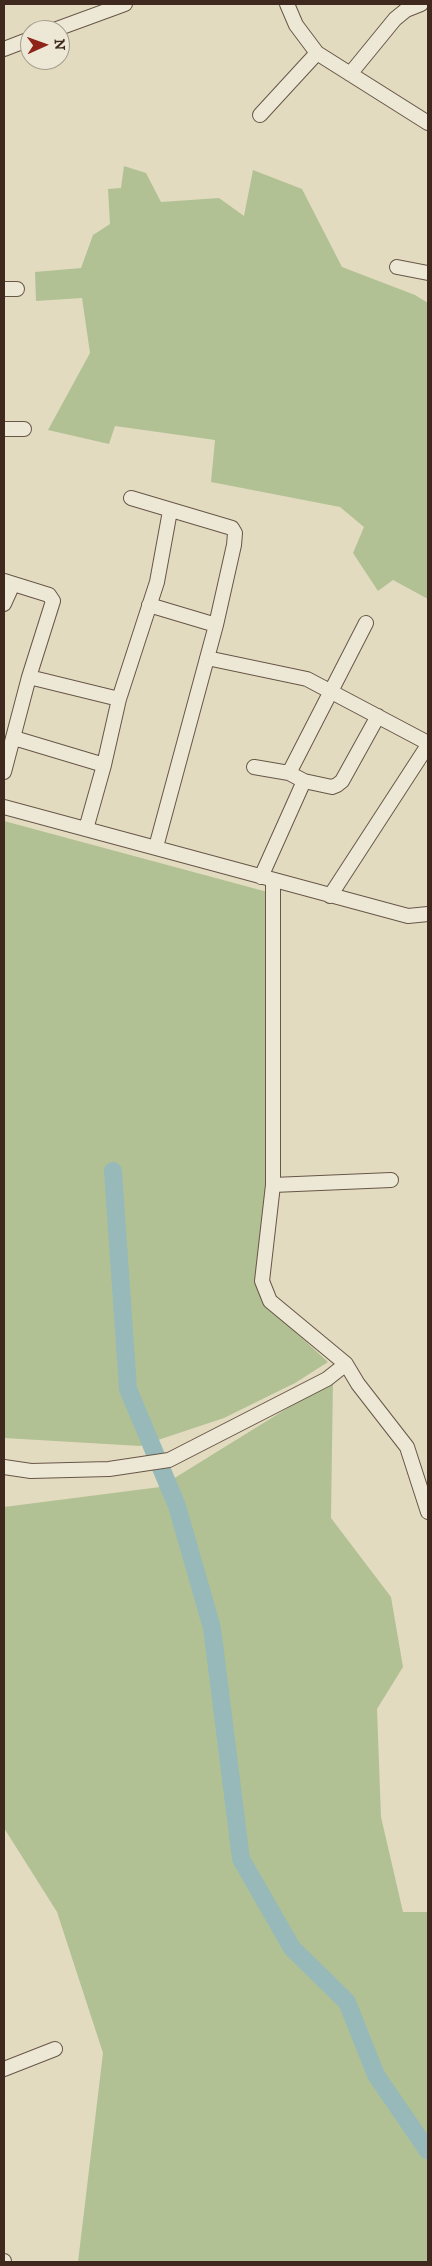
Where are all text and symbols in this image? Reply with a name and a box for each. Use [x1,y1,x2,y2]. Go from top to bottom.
north arrow [20,20,70,70]
text: N [50,38,68,51]

